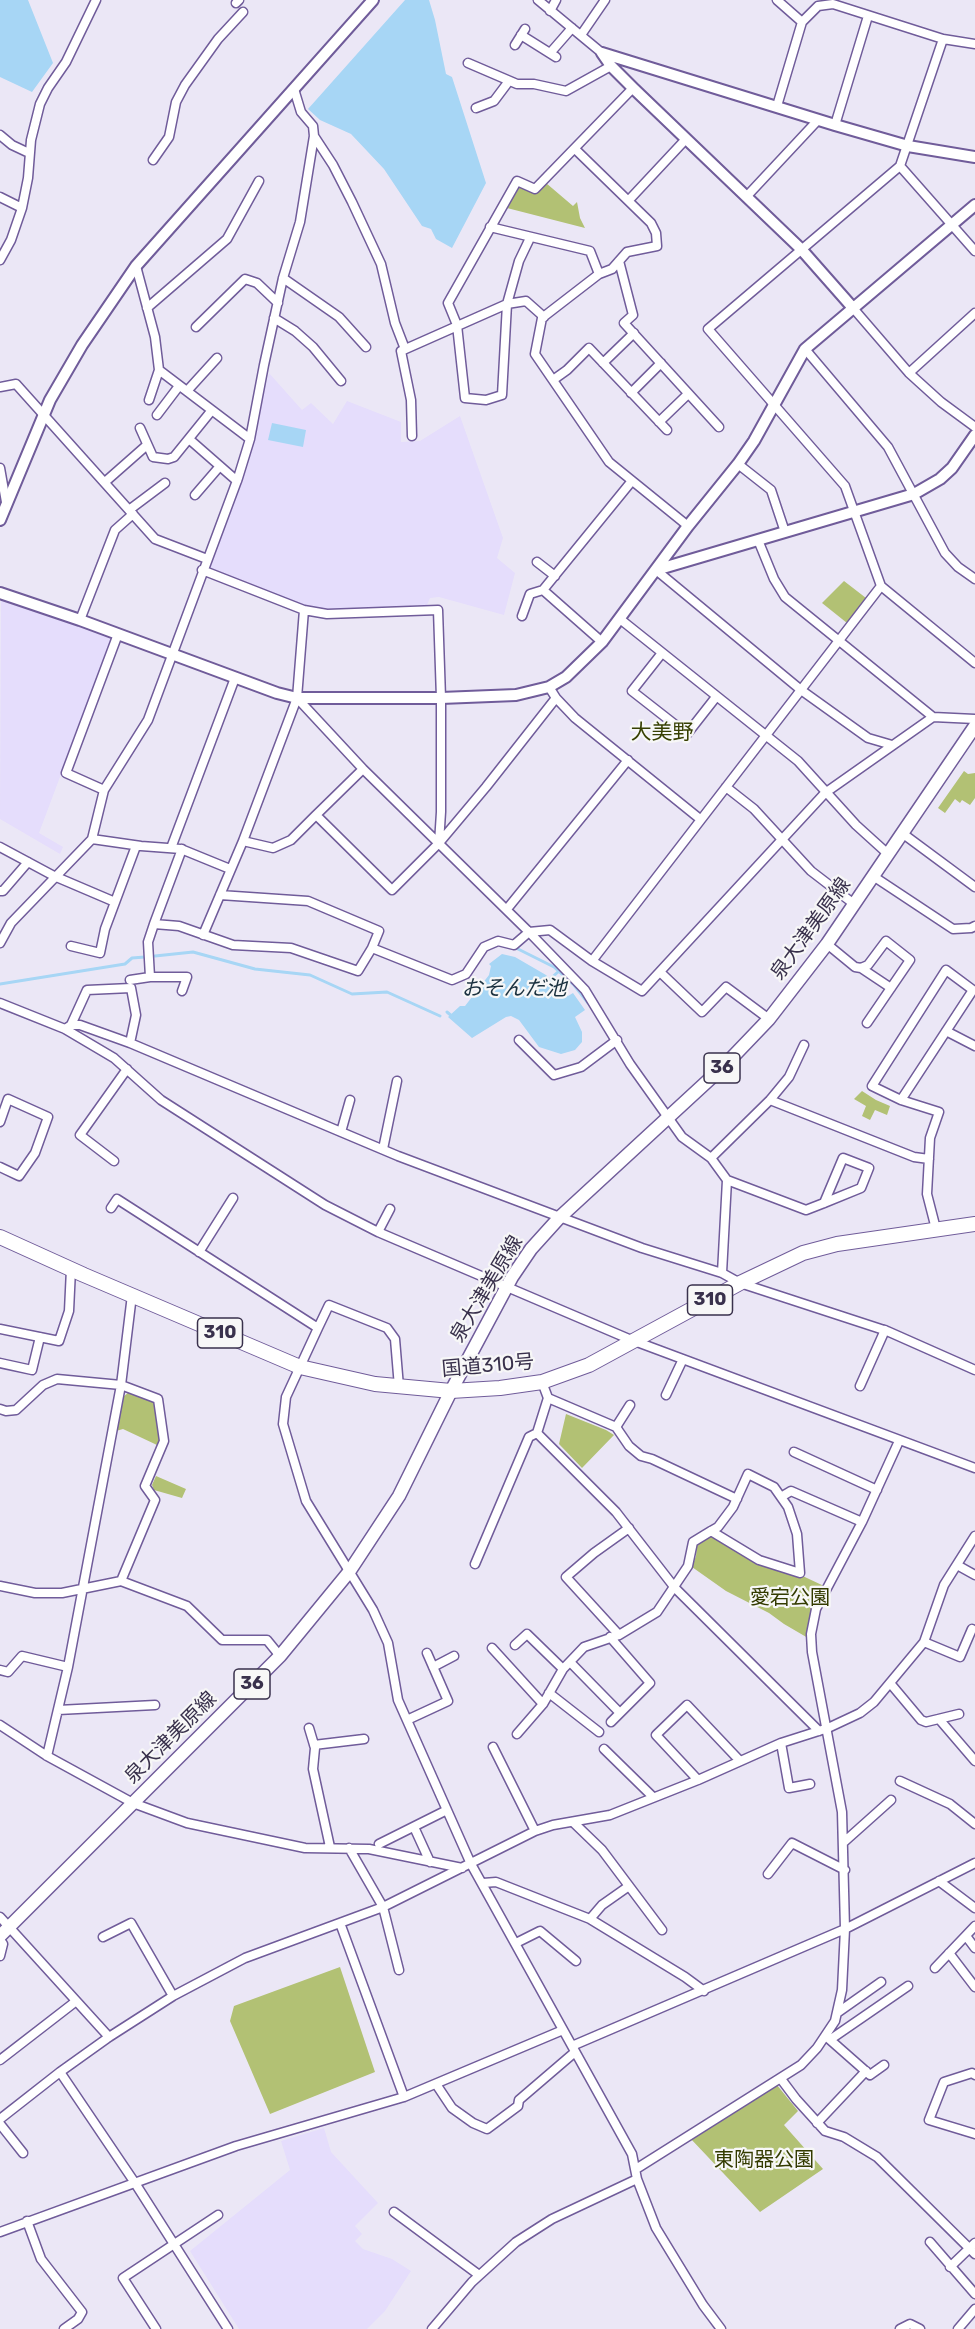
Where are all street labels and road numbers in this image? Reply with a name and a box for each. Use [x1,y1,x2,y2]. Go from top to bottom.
street label: 泉大津美原線 [766,873,856,985]
road number: 36 [704,1053,740,1083]
street label: 泉大津美原線 [446,1231,528,1347]
road number: 310 [688,1285,732,1315]
road number: 310 [198,1318,242,1348]
street label: 国道310号 [441,1350,535,1382]
road number: 36 [234,1669,270,1699]
street label: 泉大津美原線 [120,1687,222,1789]

